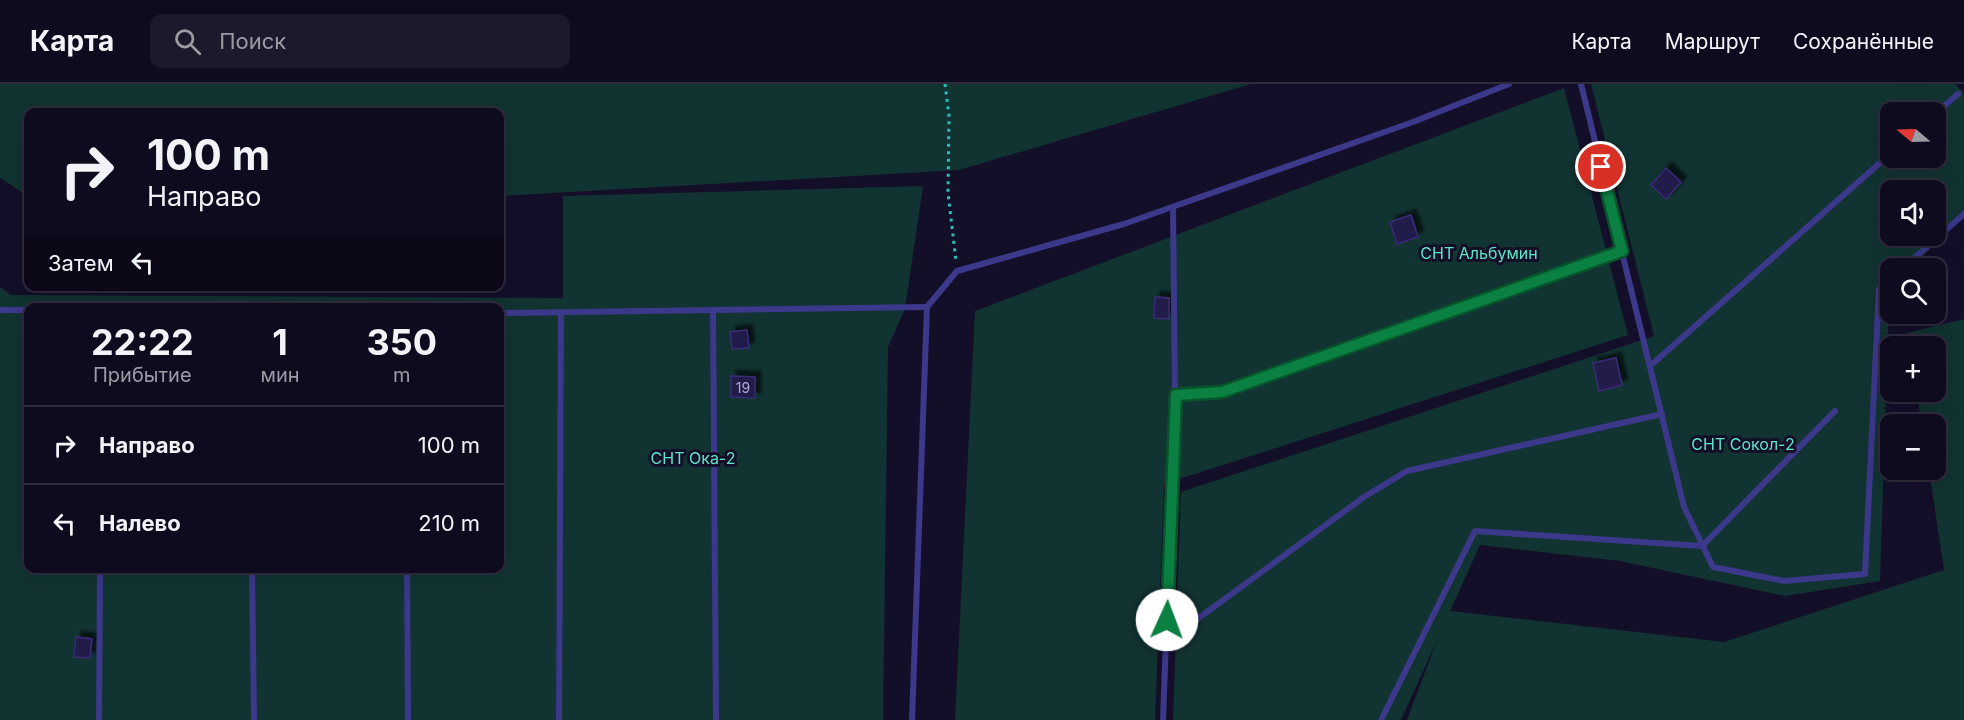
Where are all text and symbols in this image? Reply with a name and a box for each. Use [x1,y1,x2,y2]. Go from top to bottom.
search box [150,14,570,68]
text: Карта [30,24,114,58]
icon: search [171,25,204,58]
text: Поиск [219,28,286,54]
text: Карта [1571,29,1632,54]
text: Маршрут [1665,29,1760,54]
text: Сохранённые [1793,29,1934,54]
north arrow [1880,102,1946,168]
map controls [1880,102,1946,480]
text: 100 m [147,129,270,180]
icon: right [48,132,126,210]
pin [1575,141,1626,192]
icon: arrive [1584,150,1617,183]
text: Направо [147,180,262,213]
button: sound [1880,180,1946,246]
park label: СНТ Альбумин [1420,243,1538,263]
icon: left [126,246,159,279]
text: Затем [48,250,114,276]
button: search [1880,258,1946,324]
text: 22:22 [91,320,194,364]
text: 1 [272,320,288,364]
text: 350 [367,320,437,364]
button: + [1880,336,1946,402]
text: Прибытие [93,363,192,387]
text: мин [261,363,300,387]
text: m [393,363,411,387]
house number: 19 [736,379,750,396]
button: − [1880,414,1946,480]
icon: right [48,429,81,462]
text: Направо [99,432,195,458]
text: 100 m [418,432,480,458]
park label: СНТ Сокол-2 [1691,434,1795,454]
park label: СНТ Ока-2 [651,448,735,468]
icon: left [48,507,81,540]
text: Налево [99,510,181,536]
text: 210 m [418,510,480,536]
position arrow [1135,588,1199,652]

